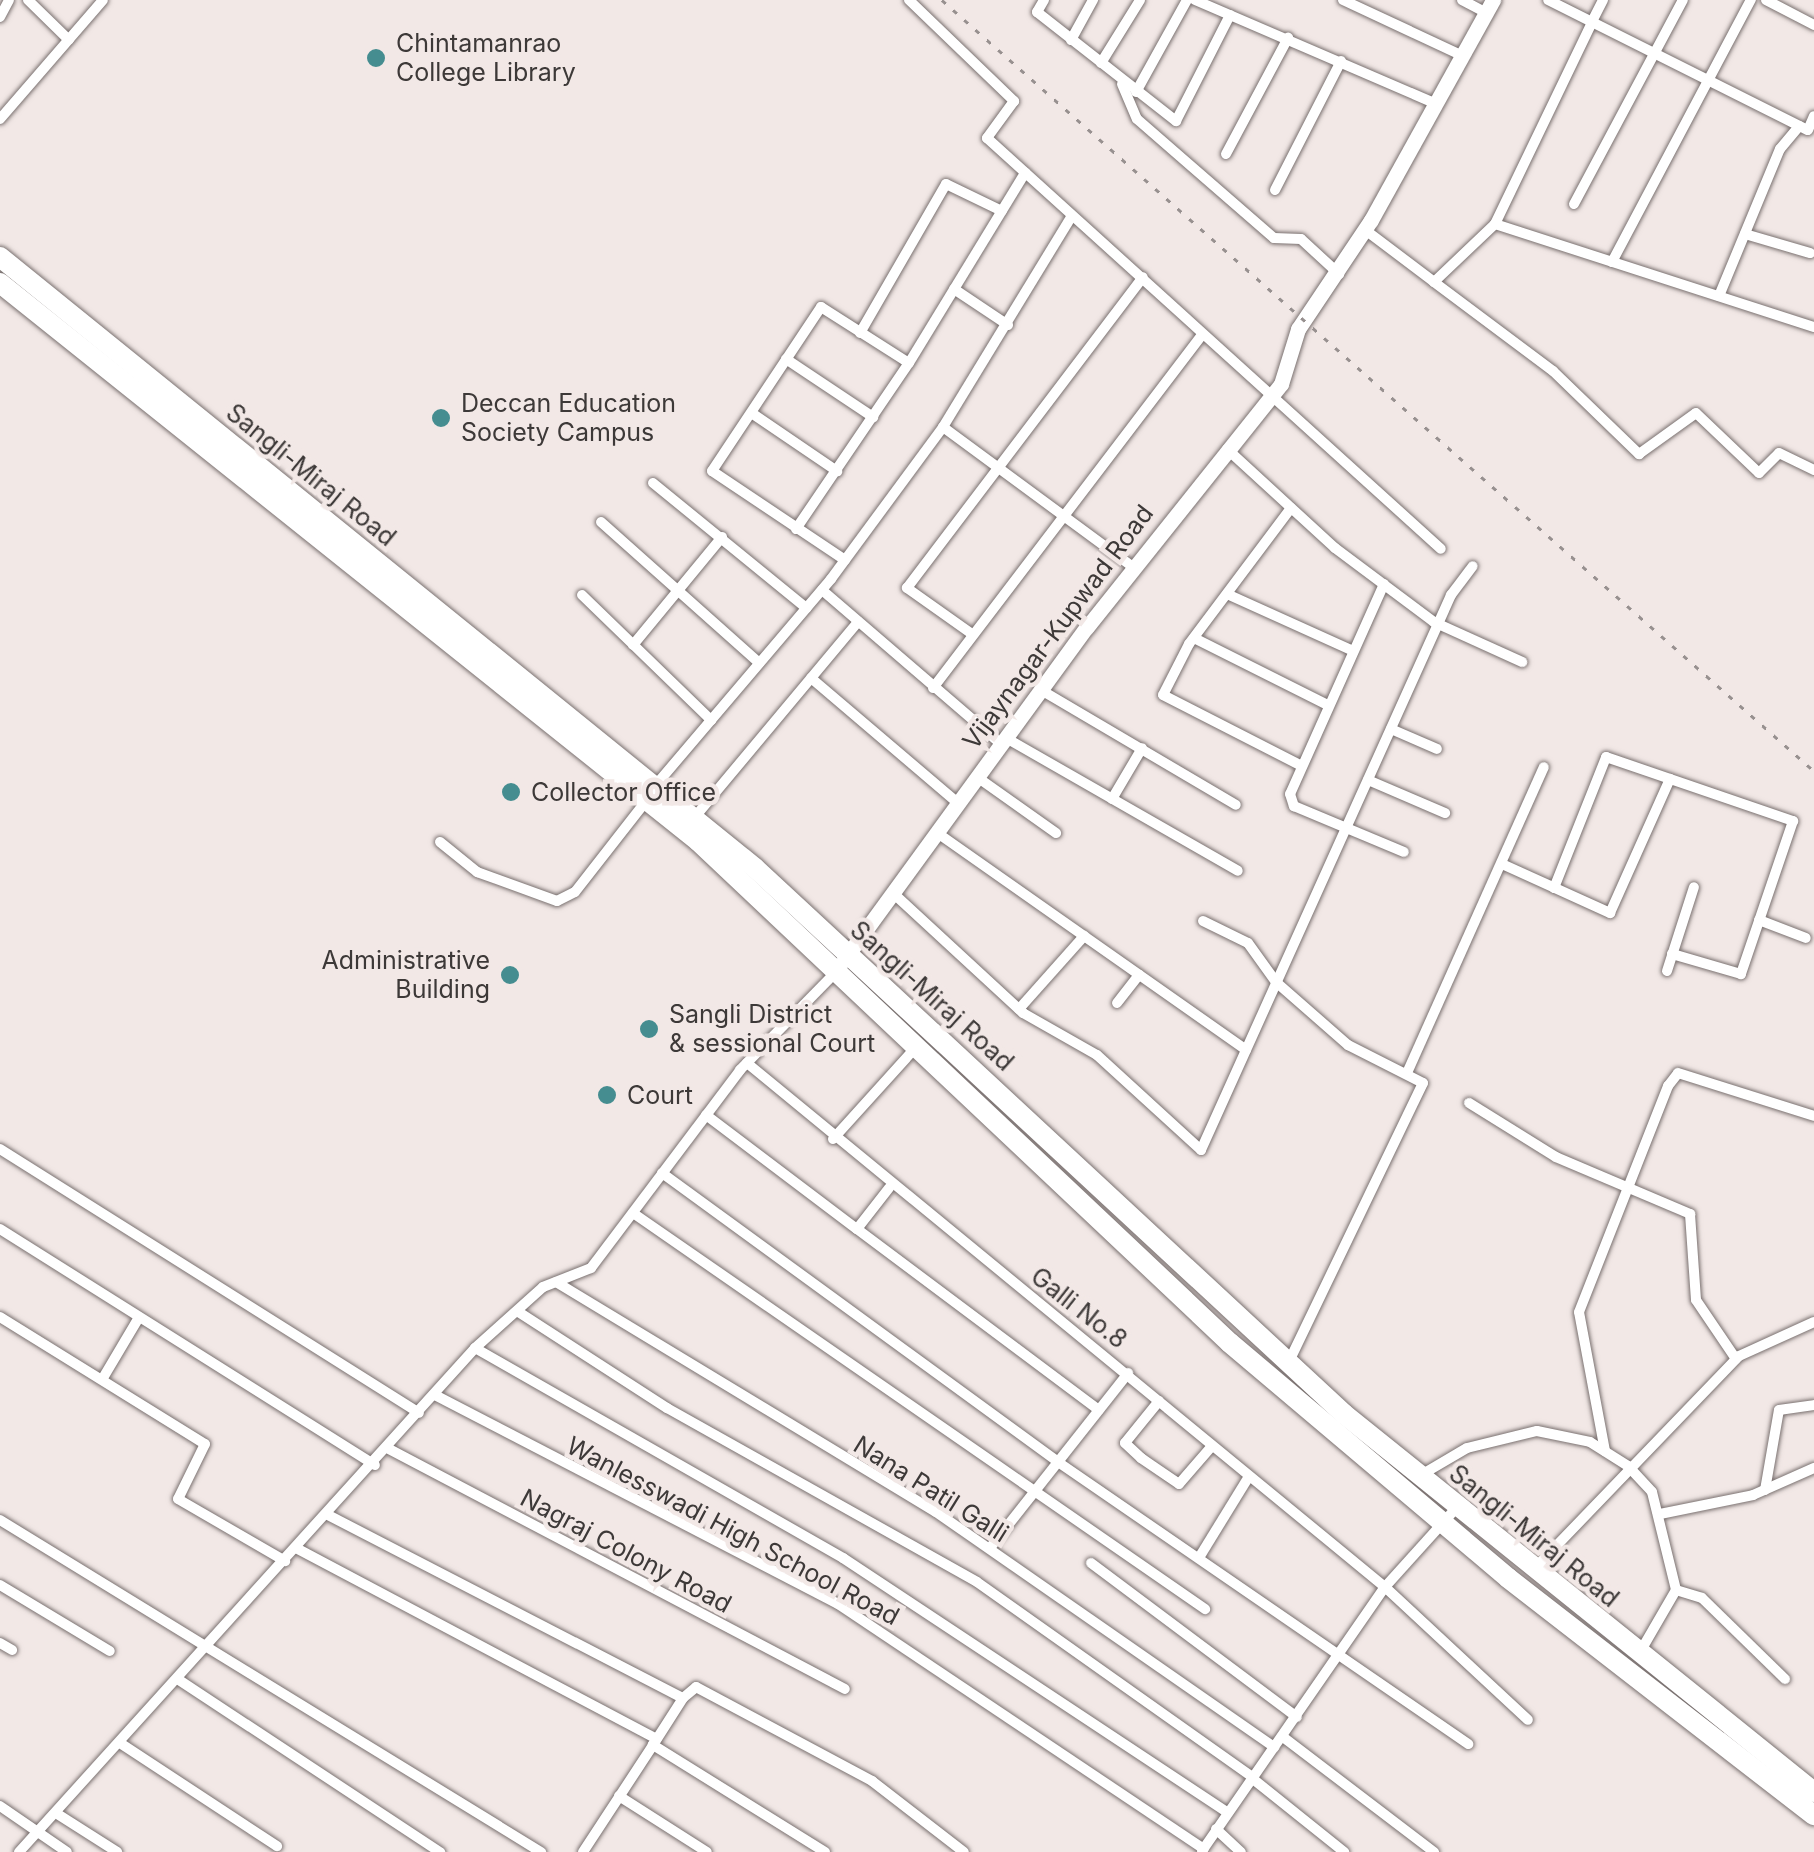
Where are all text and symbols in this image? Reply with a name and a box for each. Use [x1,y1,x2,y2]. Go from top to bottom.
place label: Chintamanrao College Library [396,29,576,88]
marker: Chintamanrao College Library [365,47,387,69]
place label: Deccan Education Society Campus [461,389,676,448]
street label: Sangli-Miraj Road [220,397,402,553]
marker: Deccan Education Society Campus [430,407,452,429]
street label: Vijaynagar-Kupwad Road [956,499,1160,755]
place label: Collector Office [531,777,716,807]
marker: Collector Office [500,781,522,803]
street label: Sangli-Miraj Road [844,915,1020,1077]
place label: Administrative Building [321,946,490,1005]
marker: Administrative Building [499,964,521,986]
place label: Sangli District & sessional Court [669,1000,875,1059]
marker: Sangli District & sessional Court [638,1018,660,1040]
place label: Court [627,1080,693,1110]
marker: Court [596,1084,618,1106]
street label: Galli No.8 [1025,1261,1133,1355]
street label: Nana Patil Galli [848,1429,1014,1549]
street label: Wanlesswadi High School Road [562,1430,904,1632]
street label: Sangli-Miraj Road [1443,1458,1625,1614]
street label: Nagraj Colony Road [515,1483,737,1619]

